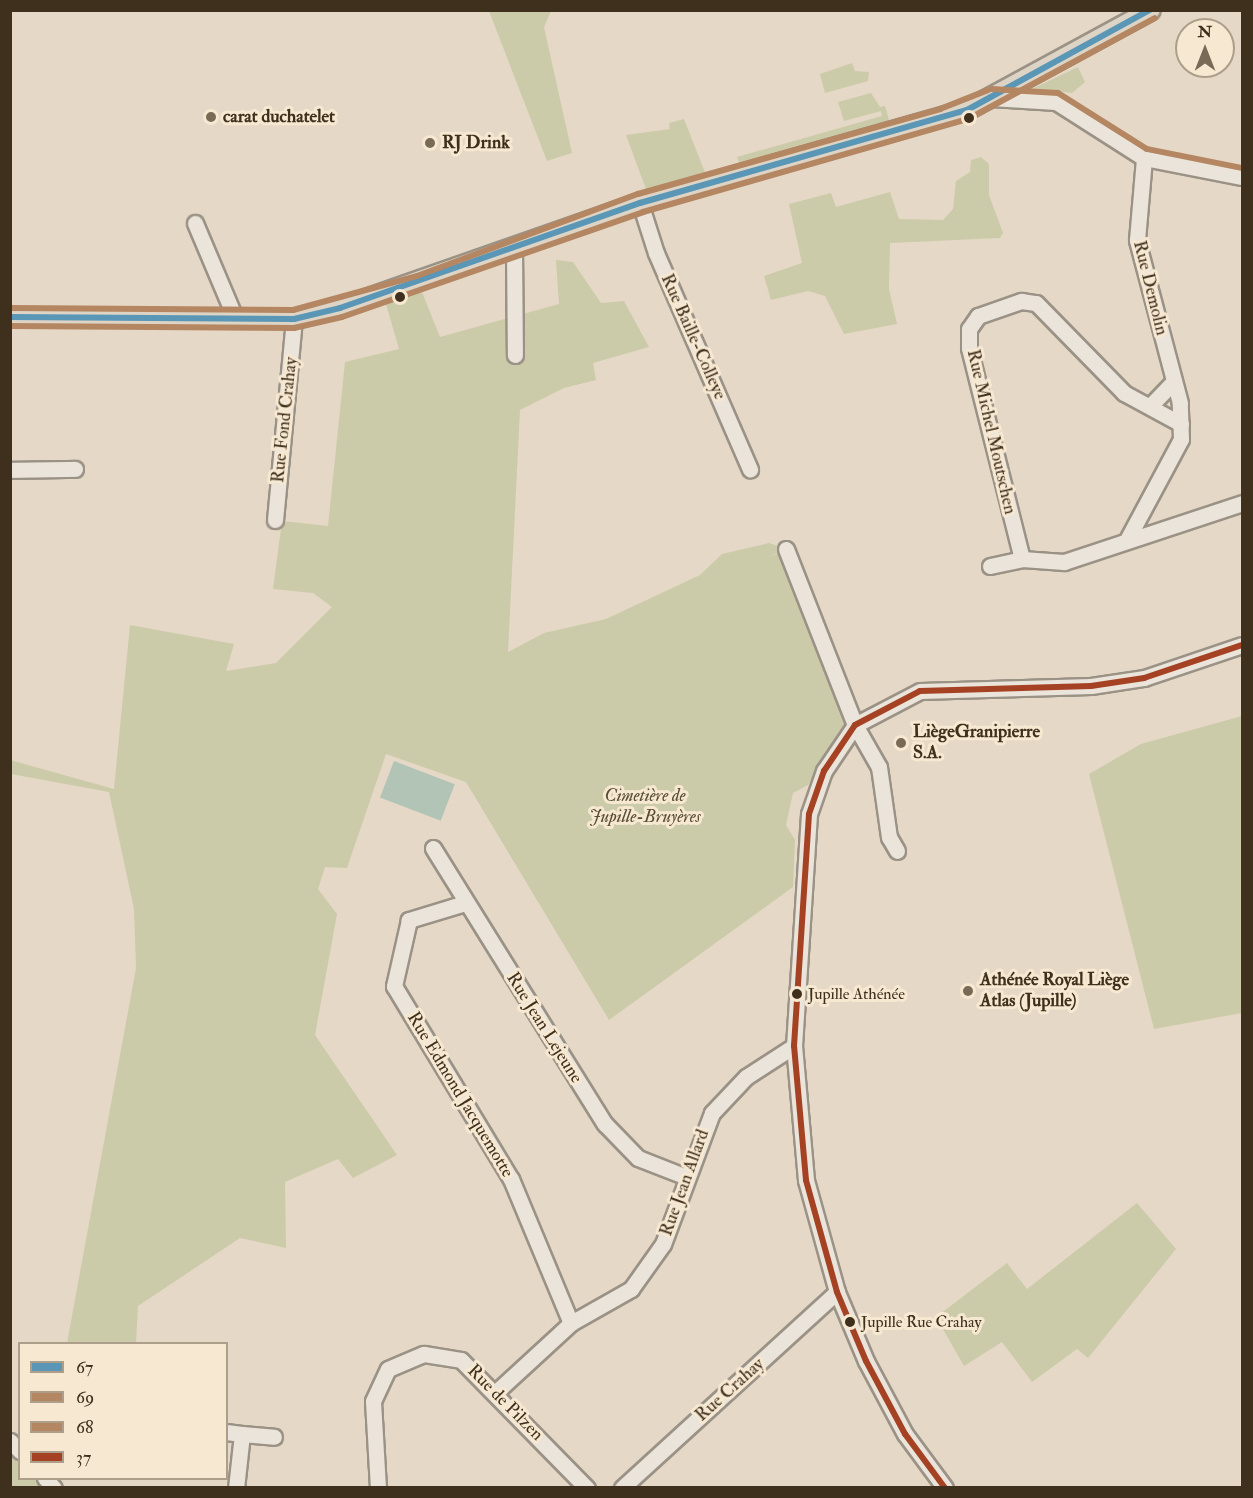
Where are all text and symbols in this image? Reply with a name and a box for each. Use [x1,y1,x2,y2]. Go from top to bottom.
north arrow [1175,18,1235,78]
text: N [1198,22,1212,42]
place label: carat duchatelet [223,106,335,128]
marker: carat duchatelet [204,110,218,124]
unlabelled marker [963,112,975,124]
place label: RJ Drink [442,132,510,154]
marker: RJ Drink [423,136,437,150]
street label: Rue Demolin [1128,238,1172,338]
street label: Rue Baille-Colleye [656,271,730,403]
unlabelled marker [394,291,406,303]
street label: Rue Michel Moutschen [962,347,1020,517]
street label: Rue Fond Crahay [268,356,302,484]
place label: LiègeGranipierre S.A. [913,722,1040,764]
marker: LiègeGranipierre S.A. [894,736,908,750]
park label: Cimetière de Jupille-Bruyères [589,786,701,828]
street label: Rue Jean Lejeune [501,969,587,1087]
place label: Athénée Royal Liège Atlas (Jupille) [980,970,1129,1012]
place label: Jupille Athénée [808,984,905,1004]
marker: Athénée Royal Liège Atlas (Jupille) [961,984,975,998]
marker: Jupille Athénée [791,988,803,1000]
street label: Rue Edmond Jacquemotte [402,1008,518,1182]
street label: Rue Jean Allard [656,1127,714,1239]
place label: Jupille Rue Crahay [861,1312,981,1332]
marker: Jupille Rue Crahay [844,1316,856,1328]
legend [18,1342,228,1480]
street label: Rue Crahay [691,1354,769,1426]
text: 67 [76,1356,93,1379]
street label: Rue de Pilzen [462,1360,548,1446]
text: 69 [76,1386,94,1409]
text: 68 [76,1416,94,1439]
text: 37 [76,1446,91,1469]

